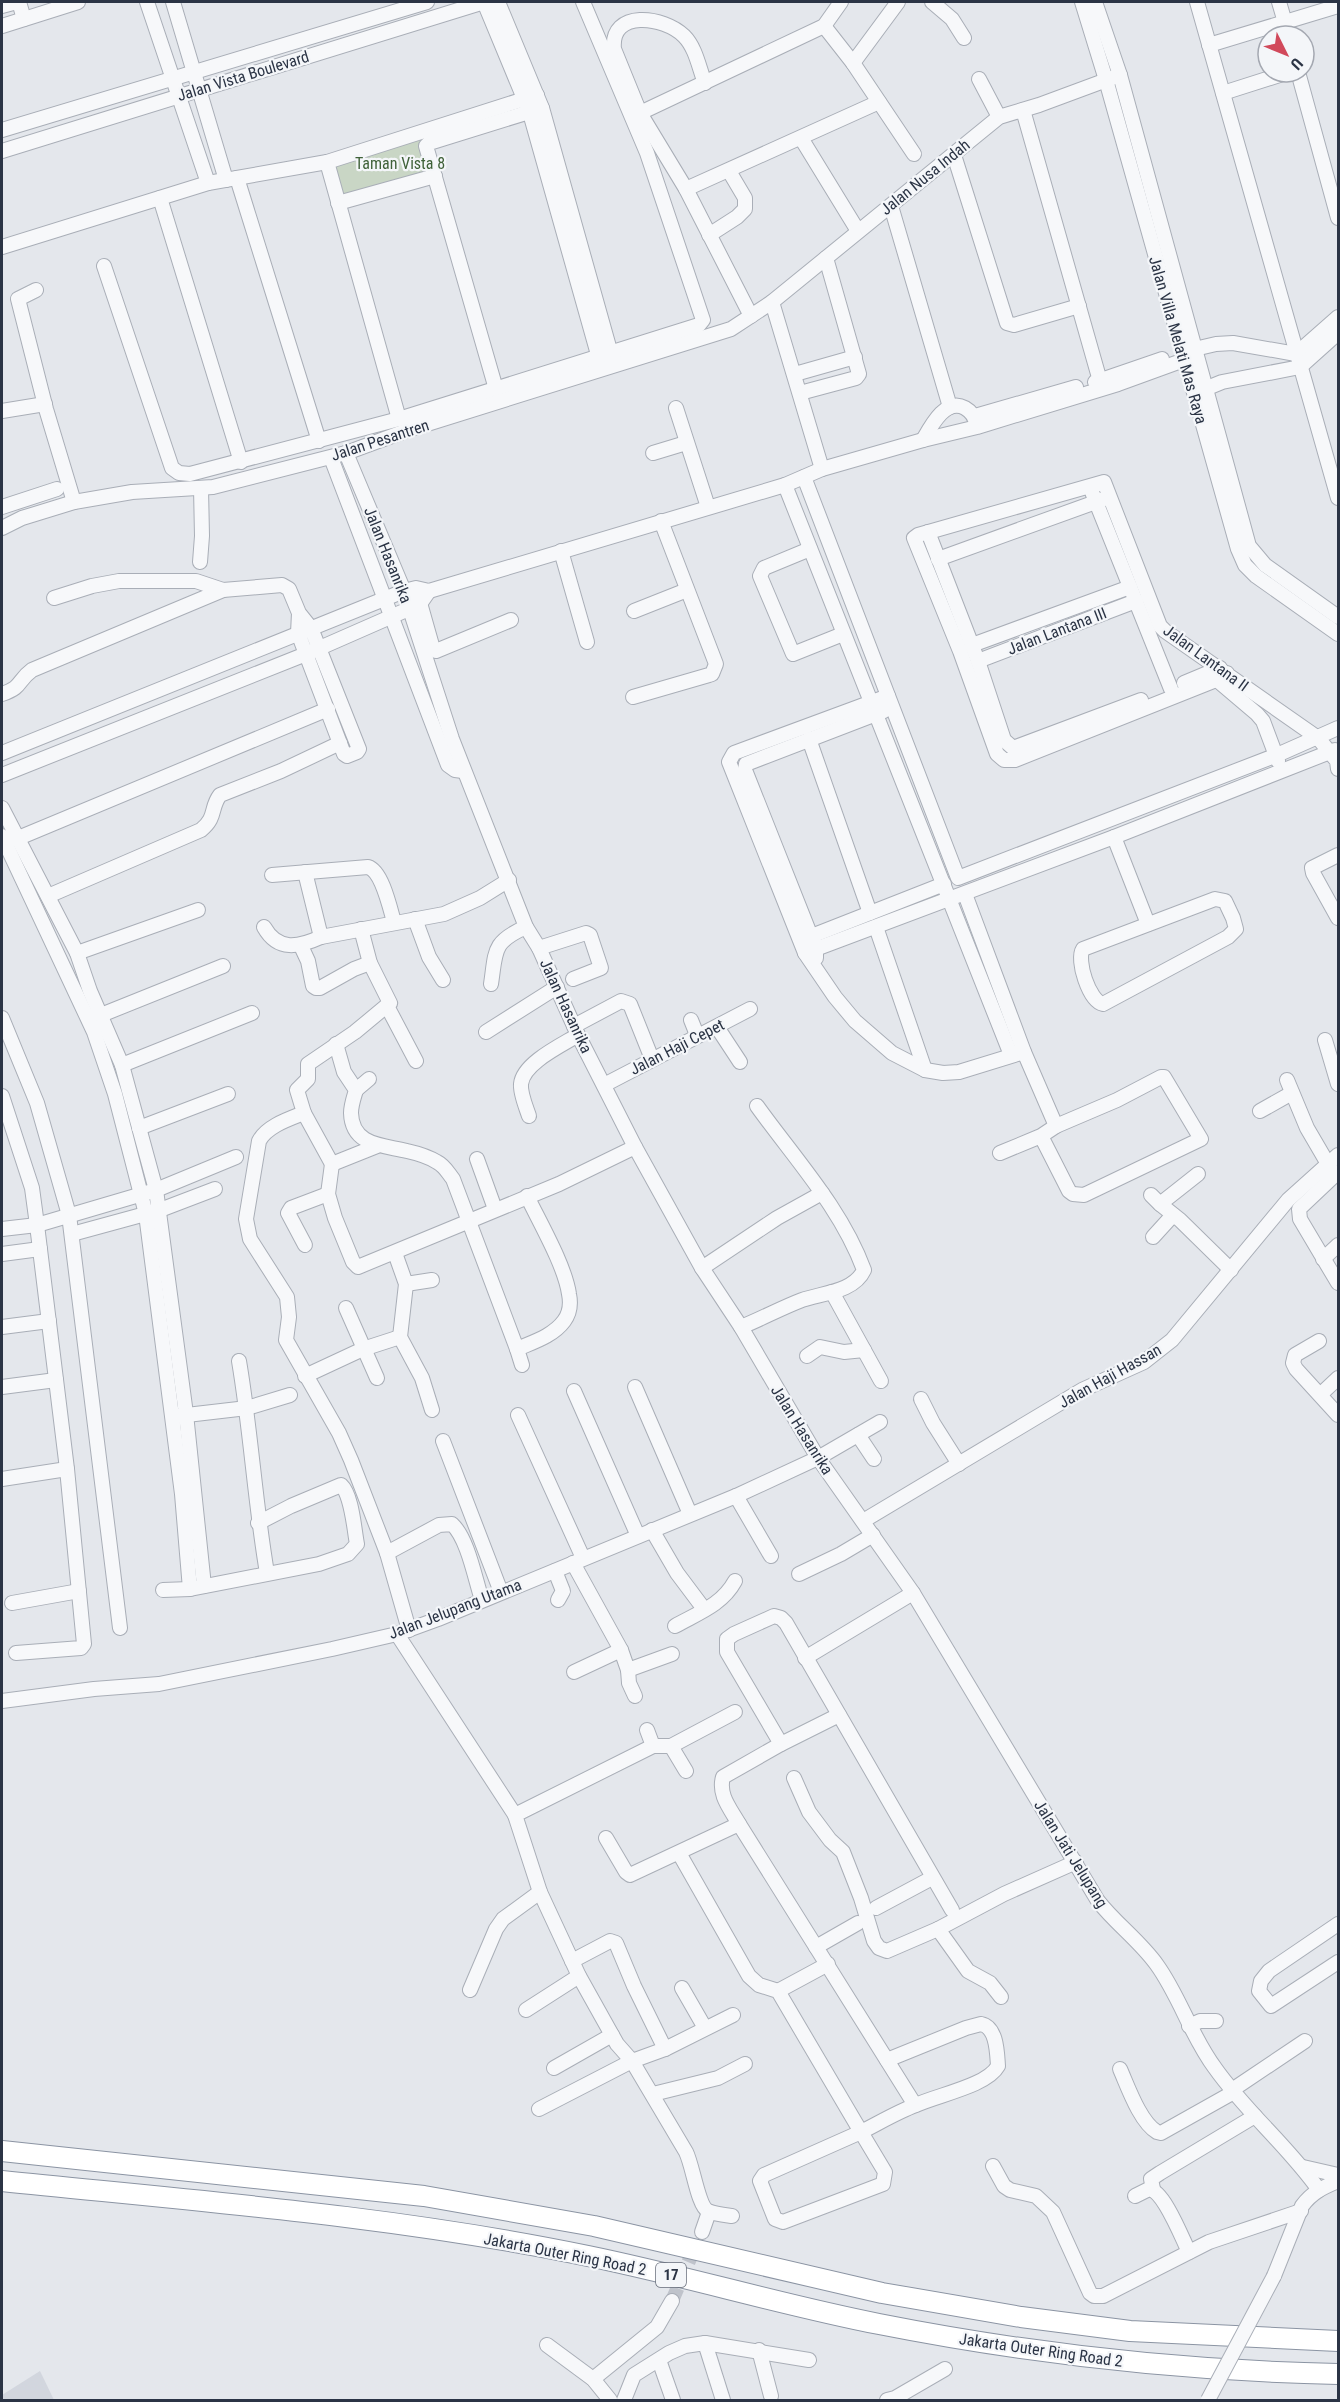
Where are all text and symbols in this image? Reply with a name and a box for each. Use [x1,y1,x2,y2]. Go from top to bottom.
north arrow [1256,24,1316,84]
street label: Jalan Vista Boulevard [175,47,311,105]
text: U [1287,54,1307,74]
street label: Jalan Nusa Indah [876,135,974,219]
park label: Taman Vista 8 [355,154,445,173]
street label: Jalan Villa Melati Mas Raya [1145,254,1211,426]
street label: Jalan Pesantren [329,415,431,465]
street label: Jalan Hasanrika [360,504,416,606]
street label: Jalan Lantana III [1005,603,1109,659]
street label: Jalan Lantana II [1160,621,1252,695]
street label: Jalan Hasanrika [536,956,596,1056]
street label: Jalan Haji Cepet [627,1015,728,1079]
street label: Jalan Haji Hassan [1055,1340,1165,1412]
street label: Jalan Hasanrika [767,1382,837,1478]
street label: Jalan Jelupang Utama [386,1575,524,1643]
street label: Jalan Jati Jelupang [1030,1797,1112,1911]
street label: Jakarta Outer Ring Road 2 [482,2229,648,2279]
road number: 17 [656,2263,686,2287]
street label: Jakarta Outer Ring Road 2 [958,2329,1124,2371]

